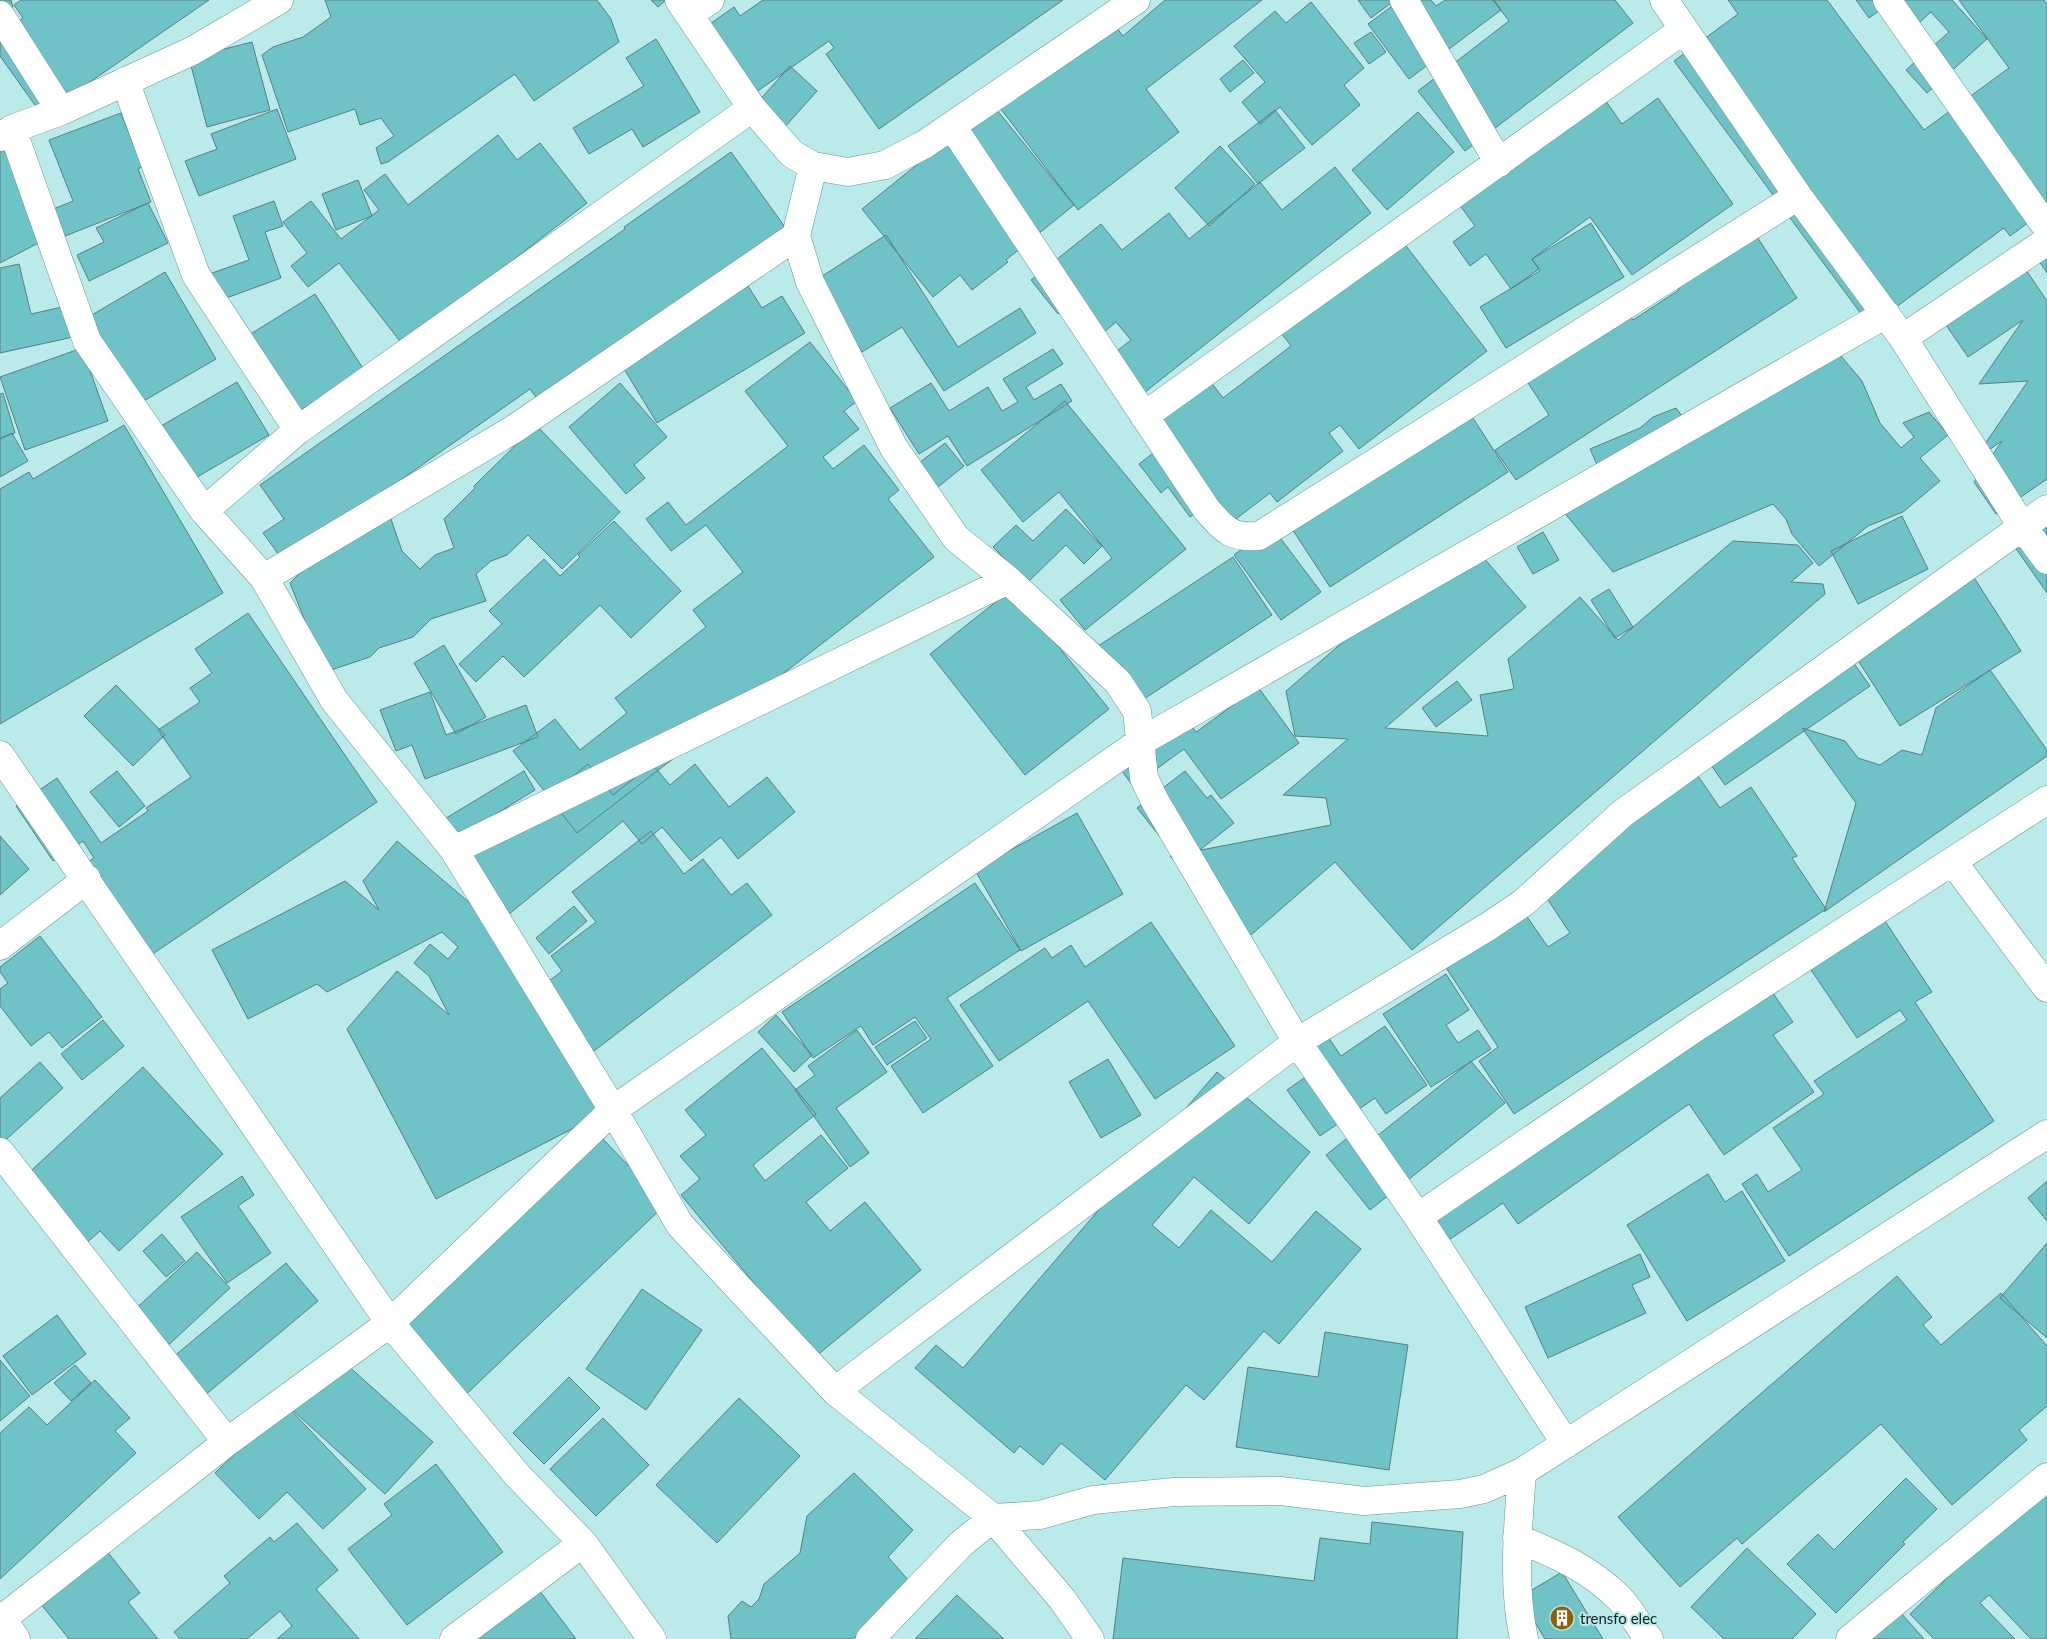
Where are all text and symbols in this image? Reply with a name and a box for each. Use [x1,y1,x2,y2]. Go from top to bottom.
building icon: trensfo elec [1549,1605,1575,1631]
place label: trensfo elec [1580,1609,1657,1627]

